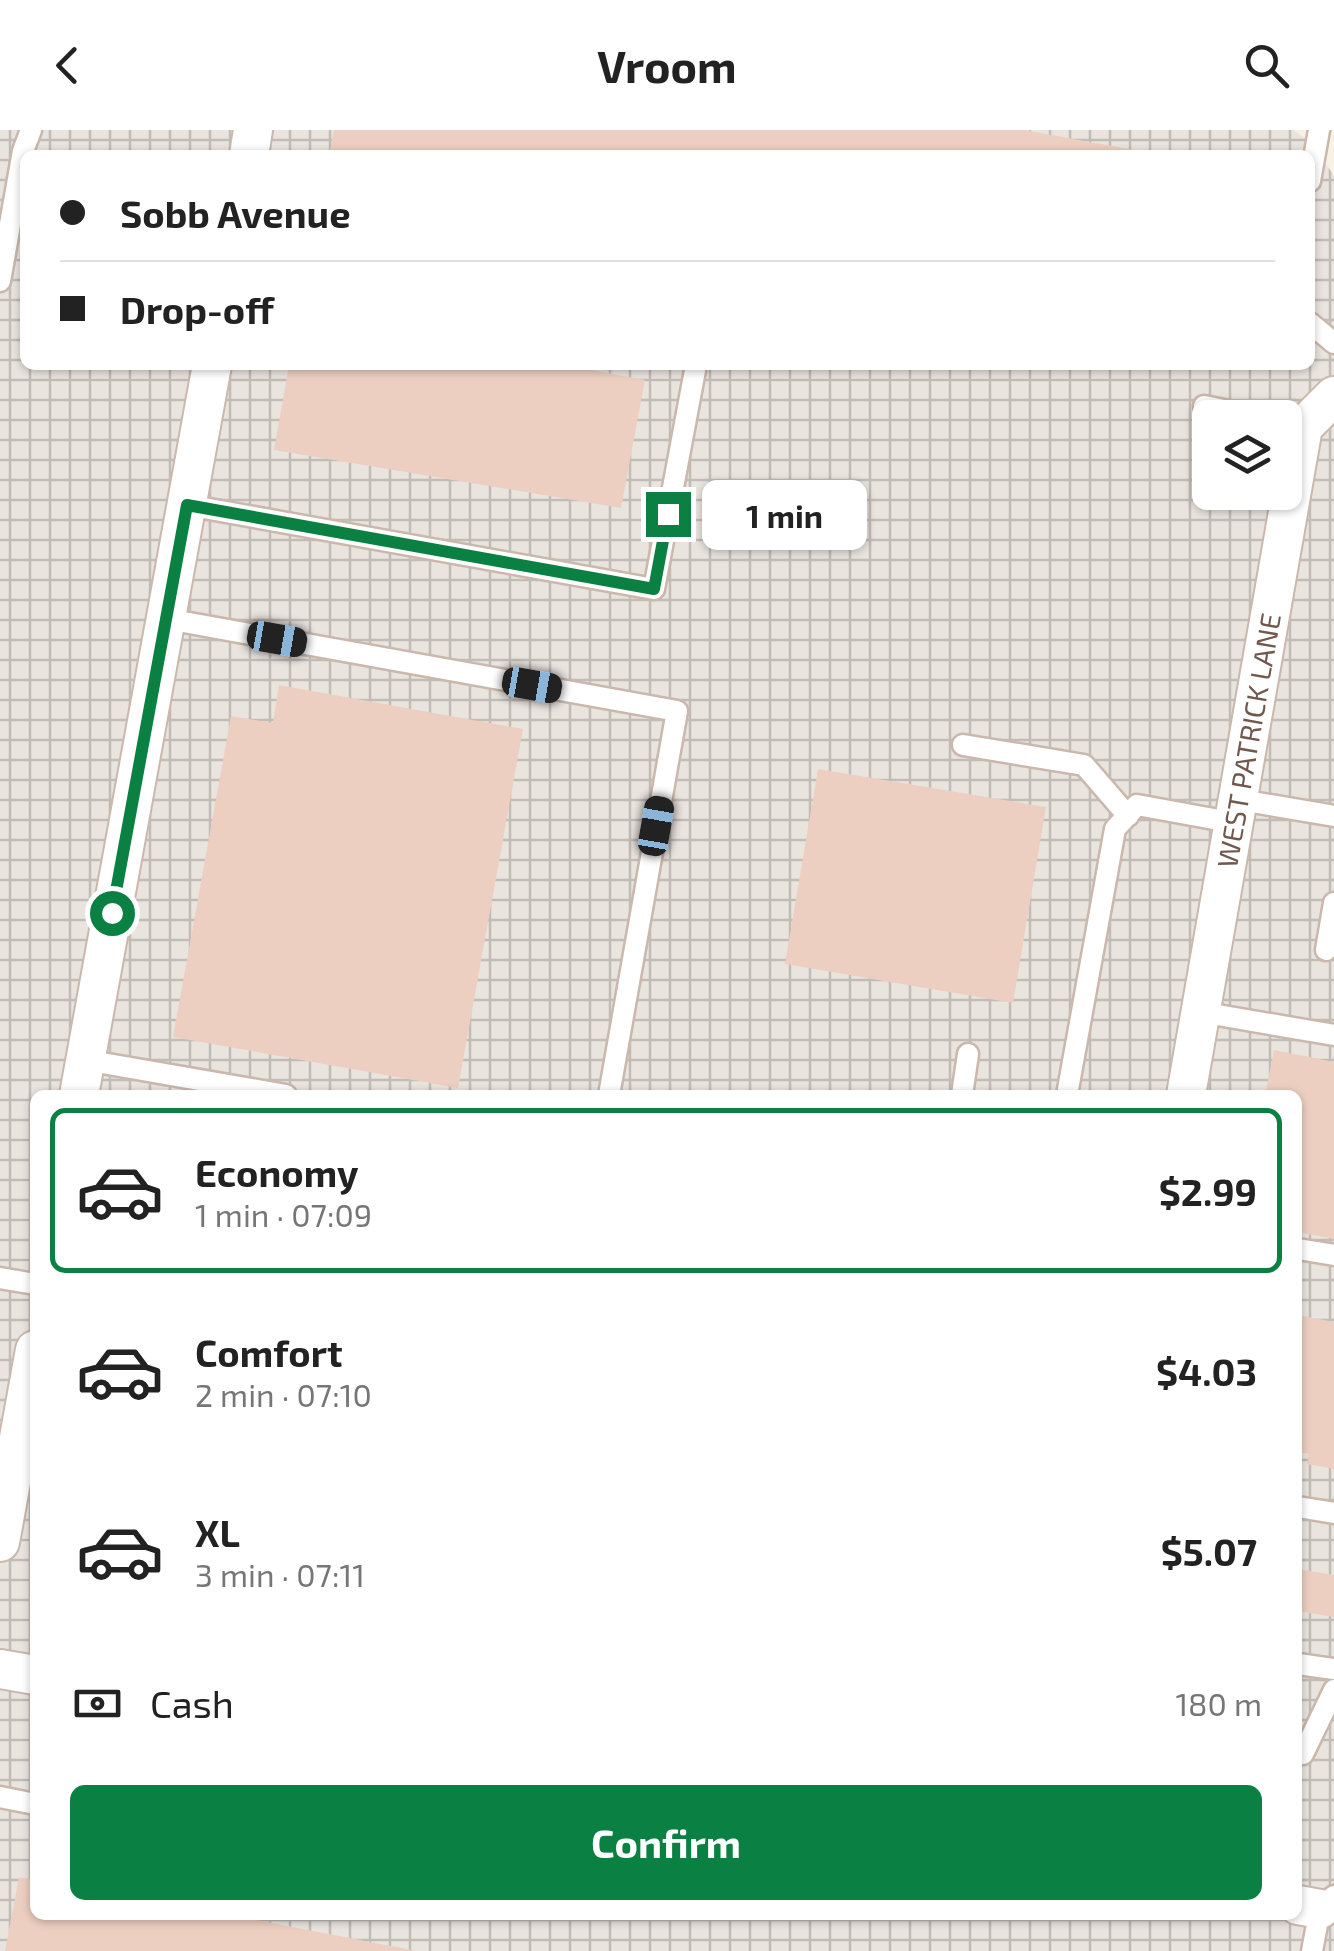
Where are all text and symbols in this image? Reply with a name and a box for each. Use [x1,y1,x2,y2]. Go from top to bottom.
icon: back [40,38,95,93]
text: Vroom [597,38,737,92]
icon: search [1239,38,1294,93]
text: Sobb Avenue [120,190,351,236]
text: Drop-off [120,286,274,332]
map controls [1192,400,1302,510]
button: layers [1192,400,1302,510]
callout: 1 min [703,479,868,549]
route end [646,492,691,537]
text: 1 min [746,496,823,534]
street label: WEST PATRICK LANE [1209,610,1287,870]
car [245,619,309,659]
car [500,665,564,705]
car [636,794,676,858]
route start [90,891,135,936]
icon: car [75,1146,165,1236]
text: Economy [195,1149,359,1195]
text: $2.99 [1159,1168,1257,1214]
text: 1 min · 07:09 [195,1195,372,1233]
icon: car [75,1326,165,1416]
text: Comfort [195,1329,343,1375]
text: $4.03 [1156,1348,1257,1394]
text: 2 min · 07:10 [195,1375,372,1413]
icon: car [75,1506,165,1596]
text: XL [195,1509,240,1555]
text: $5.07 [1161,1528,1257,1574]
text: 3 min · 07:11 [195,1555,365,1593]
icon: cash [70,1676,125,1731]
text: Cash [150,1680,234,1726]
text: 180 m [1175,1684,1262,1722]
button: Confirm [70,1785,1262,1900]

